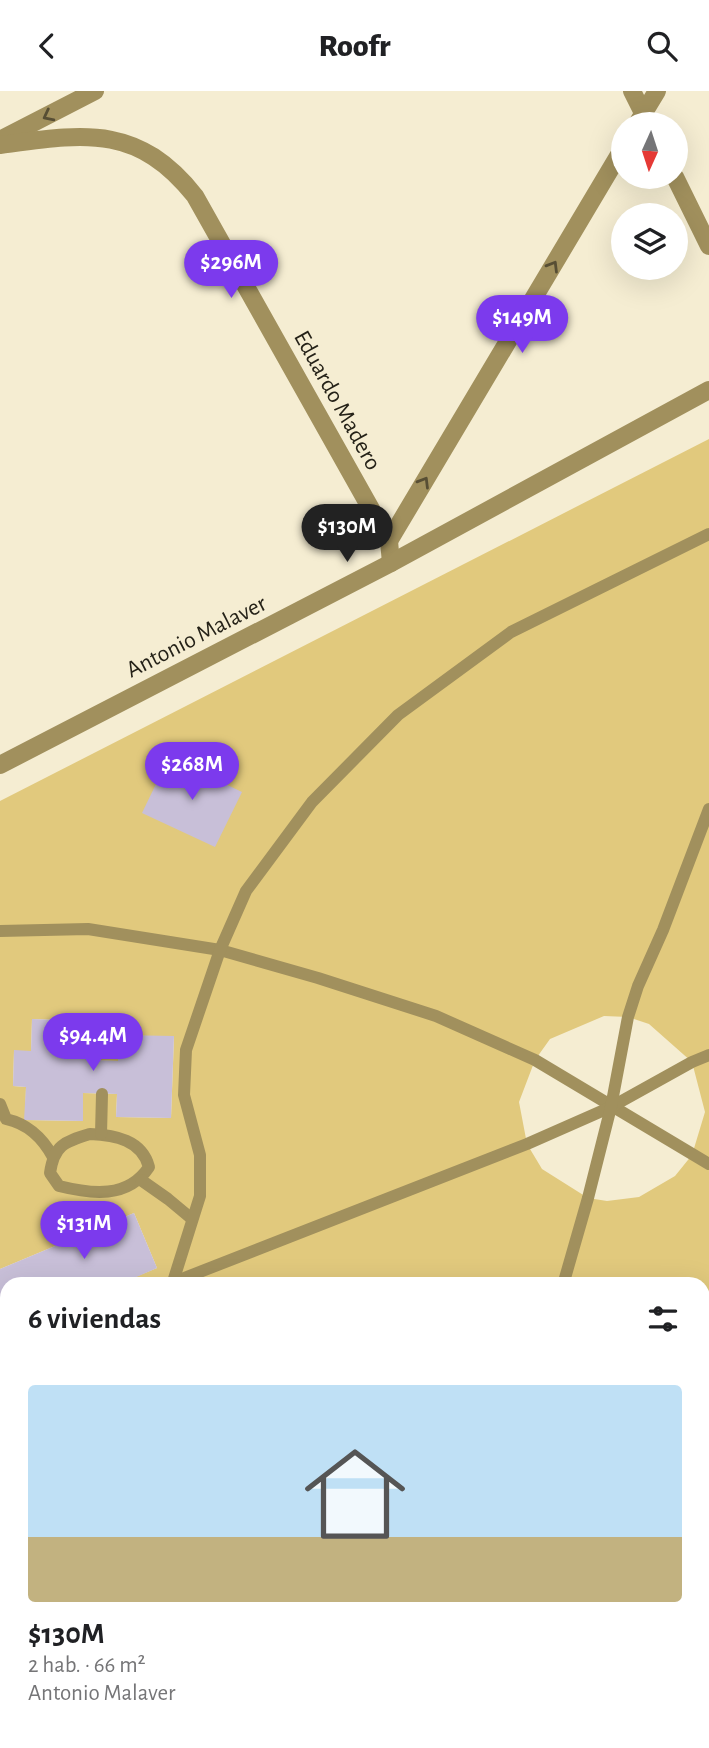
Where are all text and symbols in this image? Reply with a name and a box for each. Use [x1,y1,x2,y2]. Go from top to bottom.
icon: back [28,27,66,65]
icon: search [643,27,681,65]
text: Roofr [319,30,390,62]
one-way arrow [43,107,55,121]
north arrow [611,112,688,189]
map controls [611,112,688,280]
button: layers [611,203,688,280]
pin: $296M [182,241,280,300]
text: $296M [200,251,262,274]
one-way arrow [544,261,557,274]
pin: $149M [473,295,571,355]
text: $149M [492,306,552,329]
street label: Eduardo Madero [289,327,385,474]
one-way arrow [415,477,428,490]
pin: $130M [298,505,396,564]
text: $130M [318,515,376,538]
street label: Antonio Malaver [122,591,271,683]
pin: $268M [143,743,241,802]
text: $268M [161,753,223,776]
pin: $94.4M [36,1013,150,1073]
text: $94.4M [59,1024,127,1047]
pin: $131M [35,1201,133,1261]
text: $131M [56,1212,112,1235]
icon: filters [644,1300,682,1338]
text: 6 viviendas [28,1304,161,1334]
icon: home [292,1431,418,1557]
text: $130M [28,1619,105,1649]
text: 2 hab. · 66 m² [28,1654,146,1677]
text: Antonio Malaver [28,1682,176,1705]

